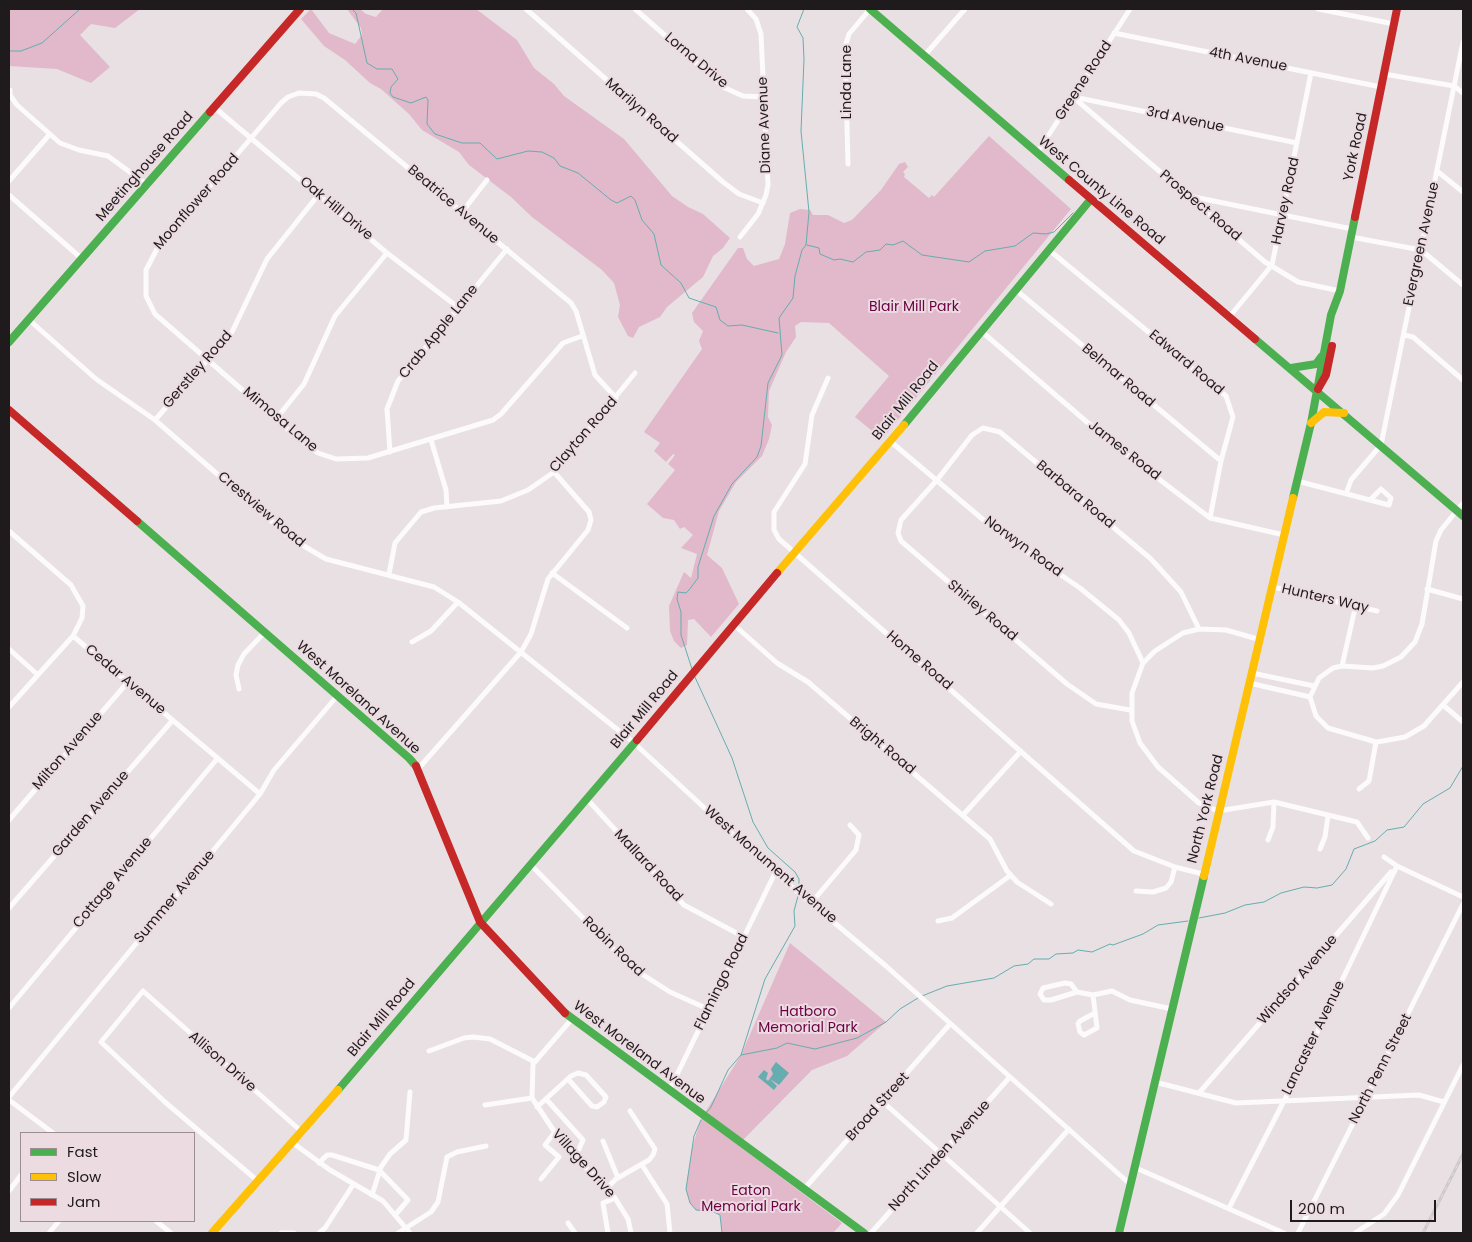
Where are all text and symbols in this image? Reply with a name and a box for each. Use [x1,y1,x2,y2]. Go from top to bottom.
street label: Lorna Drive [661,30,731,92]
street label: Greene Road [1052,38,1116,124]
street label: 4th Avenue [1208,44,1288,76]
street label: Linda Lane [839,45,855,119]
street label: Marilyn Road [601,75,681,147]
street label: Diane Avenue [755,76,775,174]
street label: 3rd Avenue [1144,104,1226,136]
street label: Meetinghouse Road [93,109,197,225]
street label: York Road [1341,111,1371,183]
street label: West County Line Road [1034,133,1168,249]
street label: Moonflower Road [151,151,243,253]
street label: Harvey Road [1269,156,1303,246]
street label: Beatrice Avenue [404,162,502,248]
street label: Prospect Road [1156,167,1244,245]
street label: Oak Hill Drive [296,174,376,244]
street label: Evergreen Avenue [1401,181,1443,307]
street label: Crab Apple Lane [396,282,482,382]
park label: Blair Mill Park [869,299,959,315]
street label: Edward Road [1145,327,1227,399]
street label: Gerstley Road [160,328,236,412]
street label: Belmar Road [1078,341,1158,411]
street label: Blair Mill Road [869,358,943,444]
street label: Mimosa Lane [239,384,321,456]
street label: Clayton Road [547,394,621,476]
street label: James Road [1084,417,1164,485]
street label: Barbara Road [1032,457,1118,533]
street label: Crestview Road [214,469,308,551]
street label: Norwyn Road [981,513,1065,581]
street label: Shirley Road [944,577,1020,645]
street label: Hunters Way [1280,581,1370,617]
street label: Home Road [883,628,955,694]
street label: West Moreland Avenue [293,638,423,758]
street label: Cedar Avenue [81,641,169,719]
street label: Blair Mill Road [608,668,682,752]
street label: Milton Avenue [29,708,107,794]
street label: Bright Road [846,714,918,778]
street label: North York Road [1184,753,1228,865]
street label: Garden Avenue [49,767,133,861]
street label: West Monument Avenue [700,803,840,927]
street label: Mallard Road [610,826,686,906]
street label: Cottage Avenue [70,834,156,932]
street label: Summer Avenue [131,847,219,947]
street label: Robin Road [579,913,647,981]
street label: Flamingo Road [691,931,753,1033]
street label: Windsor Avenue [1254,932,1342,1028]
street label: Blair Mill Road [345,976,419,1060]
street label: Lancaster Avenue [1279,978,1349,1098]
street label: West Moreland Avenue [570,998,708,1108]
park label: Hatboro Memorial Park [758,1004,858,1036]
street label: North Penn Street [1346,1011,1416,1127]
street label: Allison Drive [185,1028,259,1096]
street label: Broad Street [843,1069,913,1145]
street label: North Linden Avenue [886,1097,994,1215]
street label: Village Drive [548,1126,618,1202]
legend [20,1132,195,1222]
text: Fast [67,1141,98,1162]
text: Slow [67,1166,101,1187]
park label: Eaton Memorial Park [701,1183,801,1216]
scale bar [1292,1190,1438,1222]
text: Jam [67,1191,101,1212]
text: 200 m [1298,1198,1345,1219]

